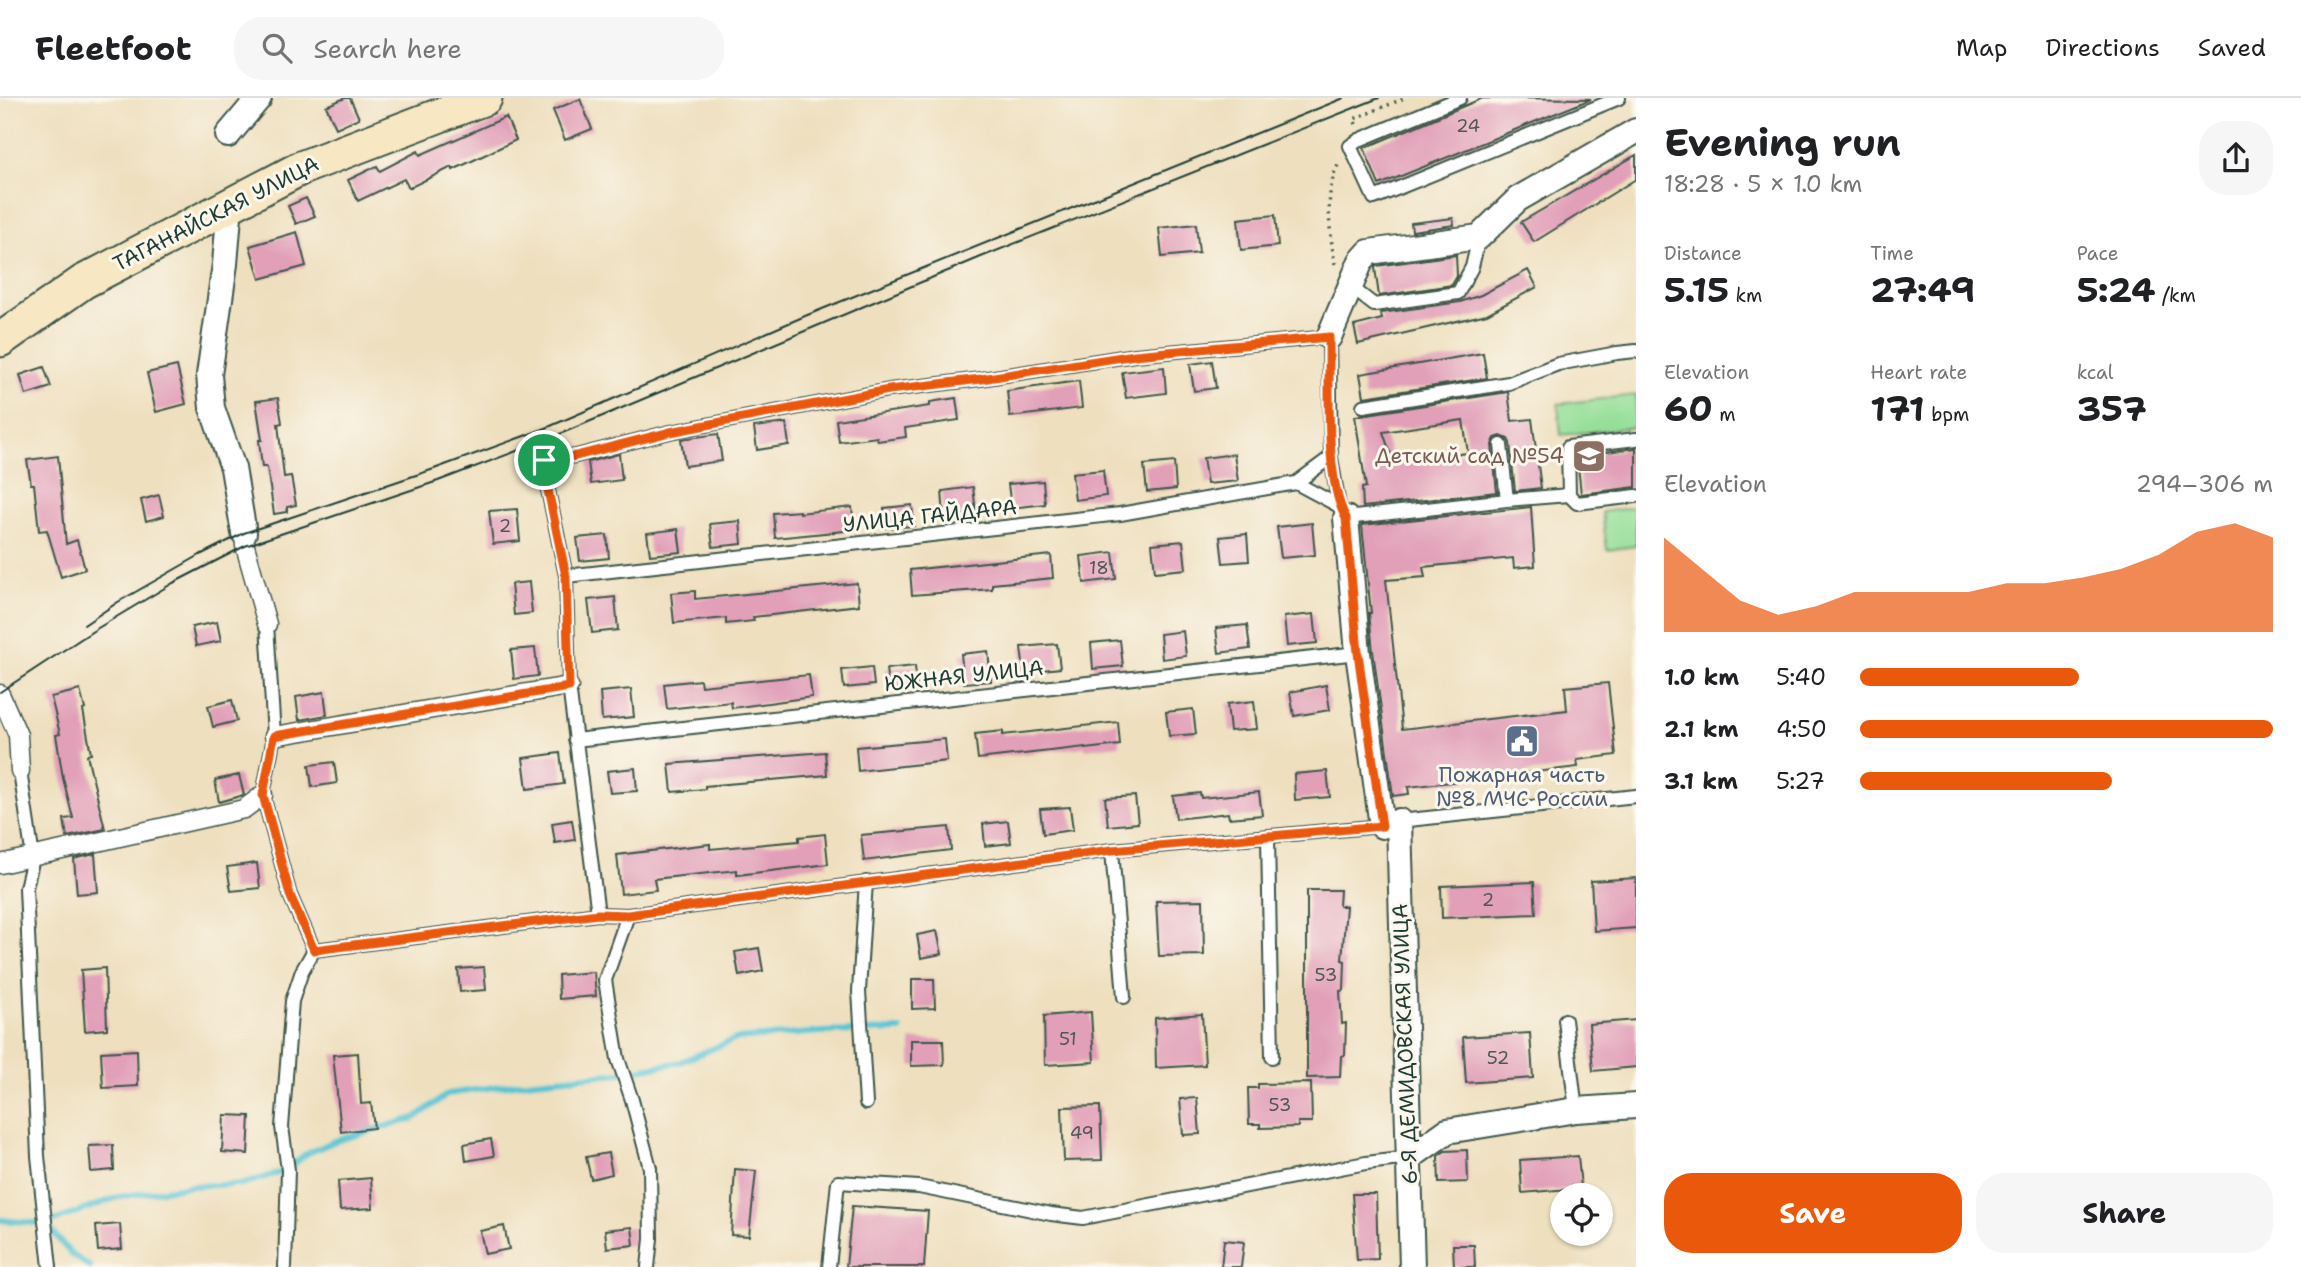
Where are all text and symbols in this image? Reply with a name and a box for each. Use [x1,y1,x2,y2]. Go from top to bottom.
search box [234,17,724,80]
text: Fleetfoot [35,26,192,71]
icon: search [258,29,296,67]
text: Search here [314,31,462,66]
text: Map [1956,32,2007,64]
text: Directions [2045,32,2160,64]
text: Saved [2198,32,2266,64]
house number: 24 [1456,114,1480,138]
text: Evening run [1664,117,1901,168]
button: share [2199,121,2273,195]
street label: ТАГАНАЙСКАЯ УЛИЦА [108,150,324,278]
text: 18:28 · 5 × 1.0 km [1664,169,1862,199]
text: Distance [1664,241,1742,266]
text: Time [1870,241,1914,266]
text: Pace [2077,241,2118,266]
text: 5.15 [1664,266,1729,313]
text: 27:49 [1870,266,1975,313]
text: 5:24 [2077,266,2155,313]
text: km [1729,283,1762,308]
text: /km [2155,283,2196,308]
text: Elevation [1664,360,1749,385]
text: Heart rate [1870,360,1967,385]
text: kcal [2077,360,2114,385]
text: 60 [1664,385,1713,432]
text: 171 [1870,385,1925,432]
text: 357 [2077,385,2147,432]
text: m [1713,402,1736,427]
text: bpm [1925,402,1970,427]
pin [514,430,574,490]
school or university icon: Детский сад №54 [1570,437,1608,475]
icon: arrive [525,441,563,479]
place label: Детский сад №54 [1375,442,1564,470]
text: Elevation [1664,469,1767,499]
text: 294–306 m [2136,469,2273,499]
street label: УЛИЦА ГАЙДАРА [842,493,1018,539]
house number: 2 [499,514,511,538]
house number: 18 [1089,556,1109,580]
street label: ЮЖНАЯ УЛИЦА [883,654,1045,698]
text: 1.0 km [1664,662,1739,692]
text: 5:40 [1776,662,1826,692]
text: 2.1 km [1664,714,1738,744]
text: 4:50 [1776,714,1827,744]
public building icon: Пожарная часть №8 МЧС России [1503,722,1541,760]
place label: Пожарная часть №8 МЧС России [1436,761,1608,813]
text: 3.1 km [1664,766,1738,796]
text: 5:27 [1776,766,1825,796]
house number: 2 [1482,888,1494,912]
street label: 6-Я ДЕМИДОВСКАЯ УЛИЦА [1386,903,1424,1185]
house number: 53 [1315,963,1337,987]
house number: 51 [1059,1027,1077,1051]
house number: 52 [1487,1046,1509,1070]
house number: 53 [1269,1093,1291,1117]
house number: 49 [1070,1121,1094,1145]
button: Save [1664,1173,1962,1253]
button: Share [1976,1173,2273,1253]
map controls [1550,1183,1613,1246]
button: locate [1550,1183,1613,1246]

